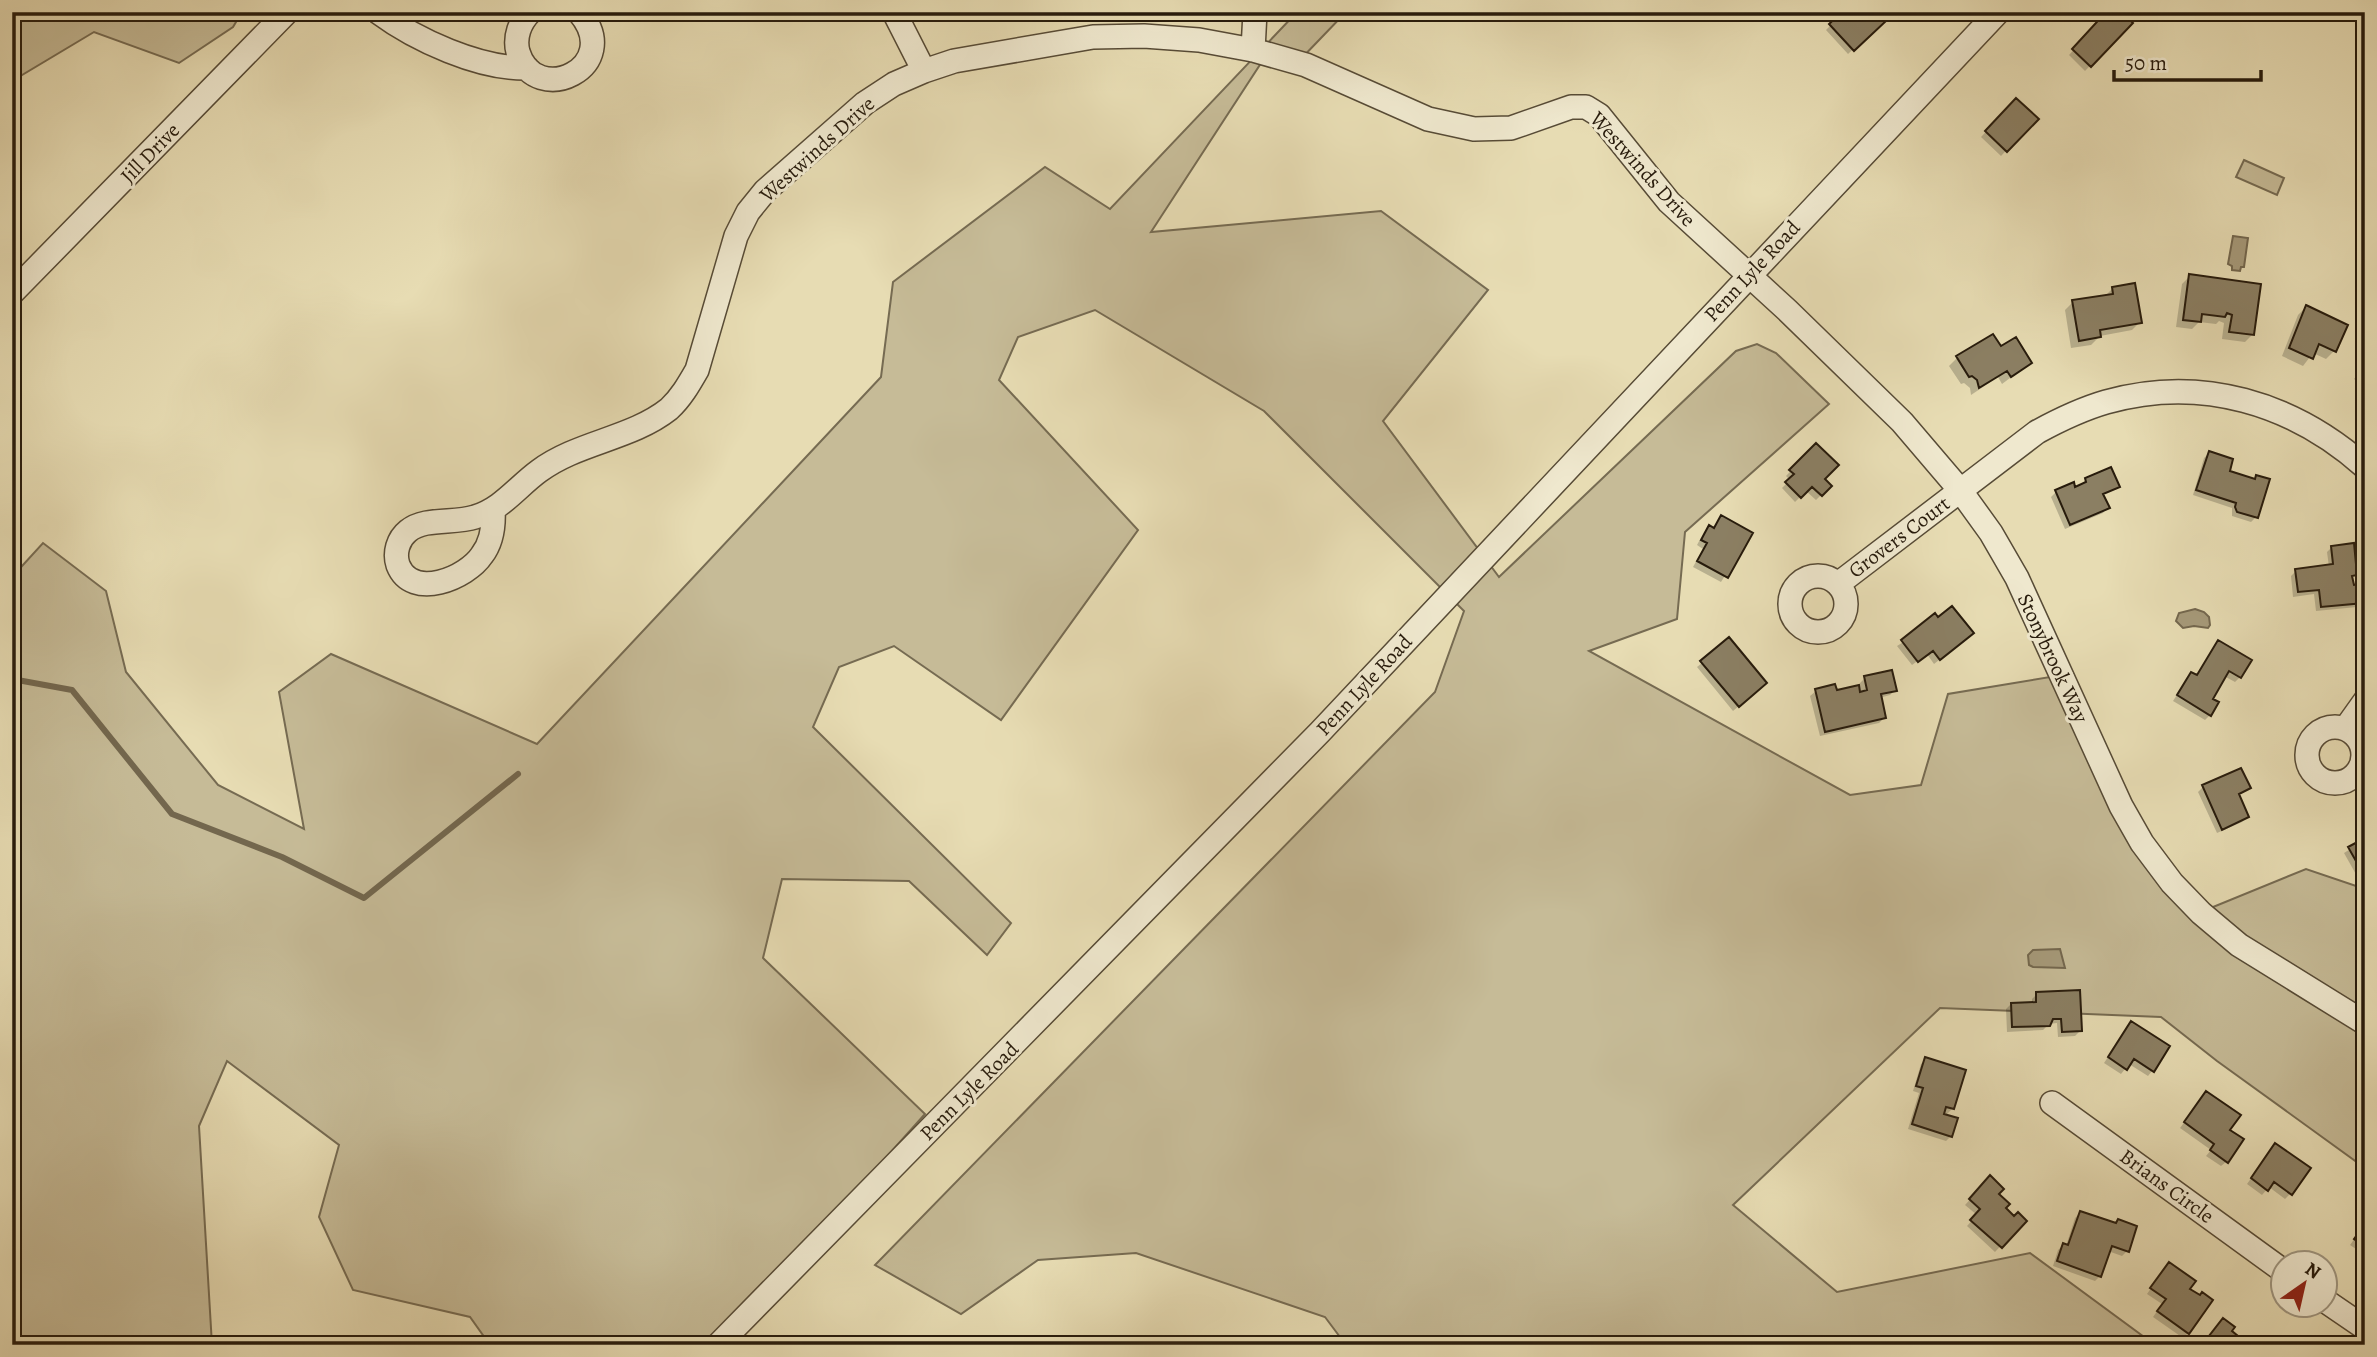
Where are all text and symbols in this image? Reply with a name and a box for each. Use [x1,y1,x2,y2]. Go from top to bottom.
scale bar [2114,38,2262,82]
text: 50 m [2125,49,2167,77]
street label: Westwinds Drive [753,90,881,209]
street label: Westwinds Drive [1583,105,1702,233]
street label: Jill Drive [114,117,186,189]
street label: Penn Lyle Road [1698,214,1807,328]
street label: Grovers Court [1843,490,1955,584]
street label: Stonybrook Way [2011,589,2095,728]
street label: Penn Lyle Road [1310,628,1419,742]
street label: Penn Lyle Road [913,1035,1025,1147]
street label: Brians Circle [2114,1142,2220,1230]
north arrow [2268,1248,2338,1318]
text: N [2300,1256,2326,1285]

